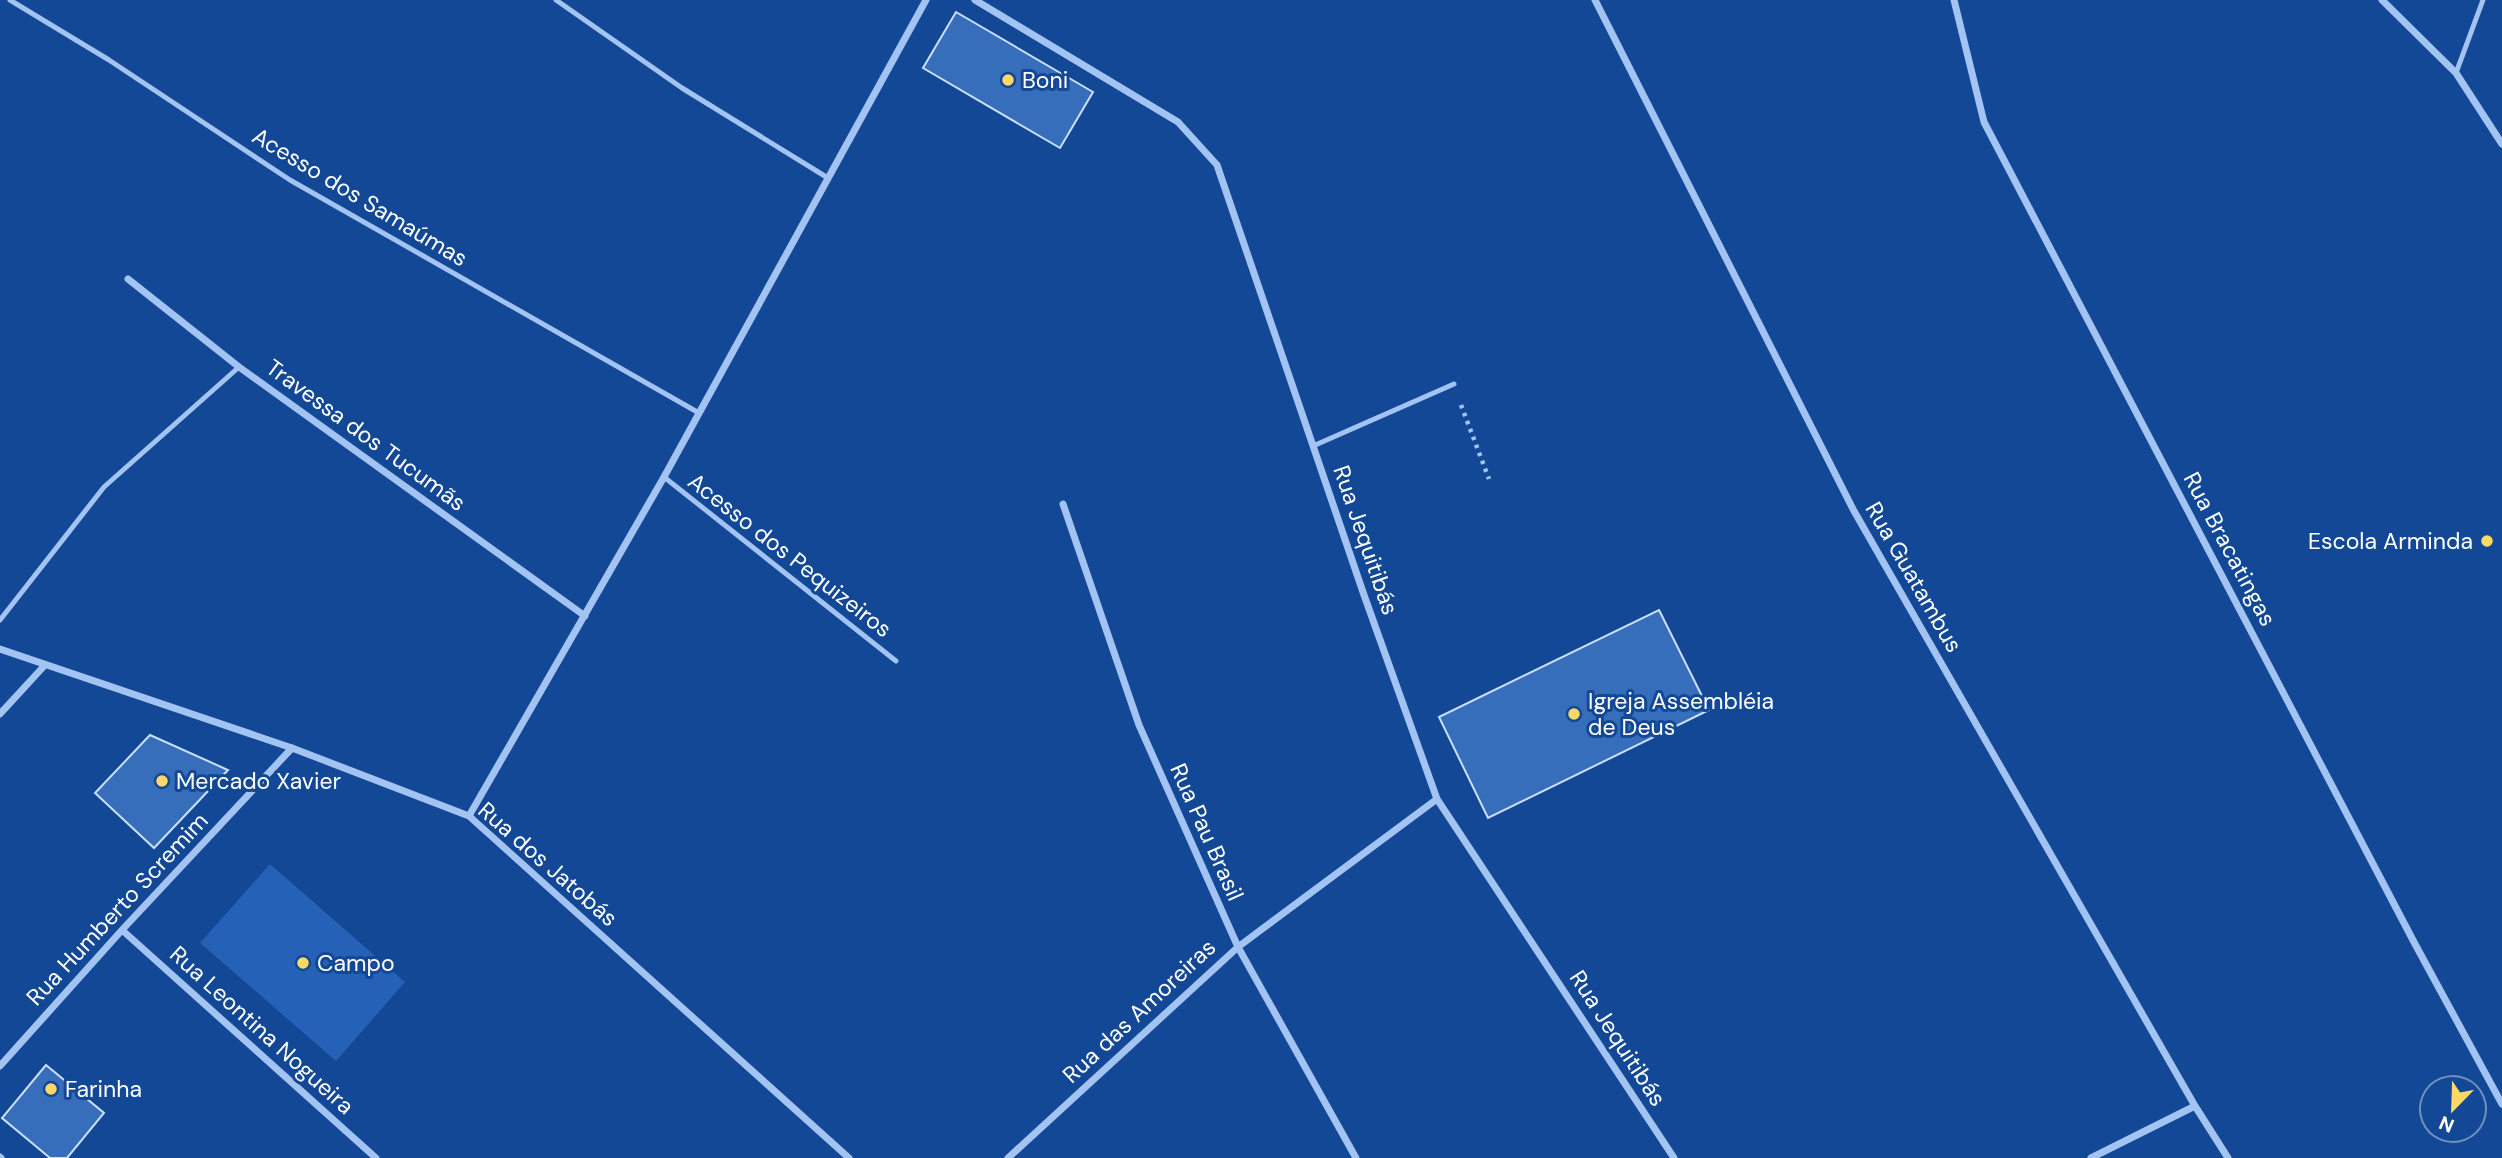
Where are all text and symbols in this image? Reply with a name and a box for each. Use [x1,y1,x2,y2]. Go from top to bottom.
place label: Boni [1022,65,1068,95]
marker: Boni [1000,72,1016,88]
street label: Acesso dos Samaúmas [247,121,473,273]
street label: Travessa dos Tucumãs [260,352,472,518]
street label: Rua Jequitibás [1326,461,1406,619]
street label: Acesso dos Pequizeiros [682,466,898,644]
street label: Rua Bracatingas [2177,467,2283,631]
street label: Rua Guatambus [1859,496,1969,658]
place label: Escola Arminda [2308,526,2473,556]
marker: Escola Arminda [2479,533,2495,549]
place label: Igreja Assembléia de Deus [1588,686,1774,742]
marker: Igreja Assembléia de Deus [1566,706,1582,722]
street label: Rua Pau Brasil [1163,759,1251,905]
place label: Mercado Xavier [176,766,341,796]
marker: Mercado Xavier [154,773,170,789]
street label: Rua dos Jatobás [472,795,624,933]
street label: Rua Humberto Scremim [20,806,214,1012]
street label: Rua das Amoreiras [1056,932,1222,1090]
street label: Rua Leontina Nogueira [164,939,360,1121]
place label: Campo [317,948,395,978]
marker: Campo [295,955,311,971]
street label: Rua Jequitibás [1563,964,1673,1112]
place label: Farinha [65,1074,142,1104]
north arrow [2418,1074,2488,1144]
marker: Farinha [43,1081,59,1097]
text: N [2435,1110,2458,1138]

